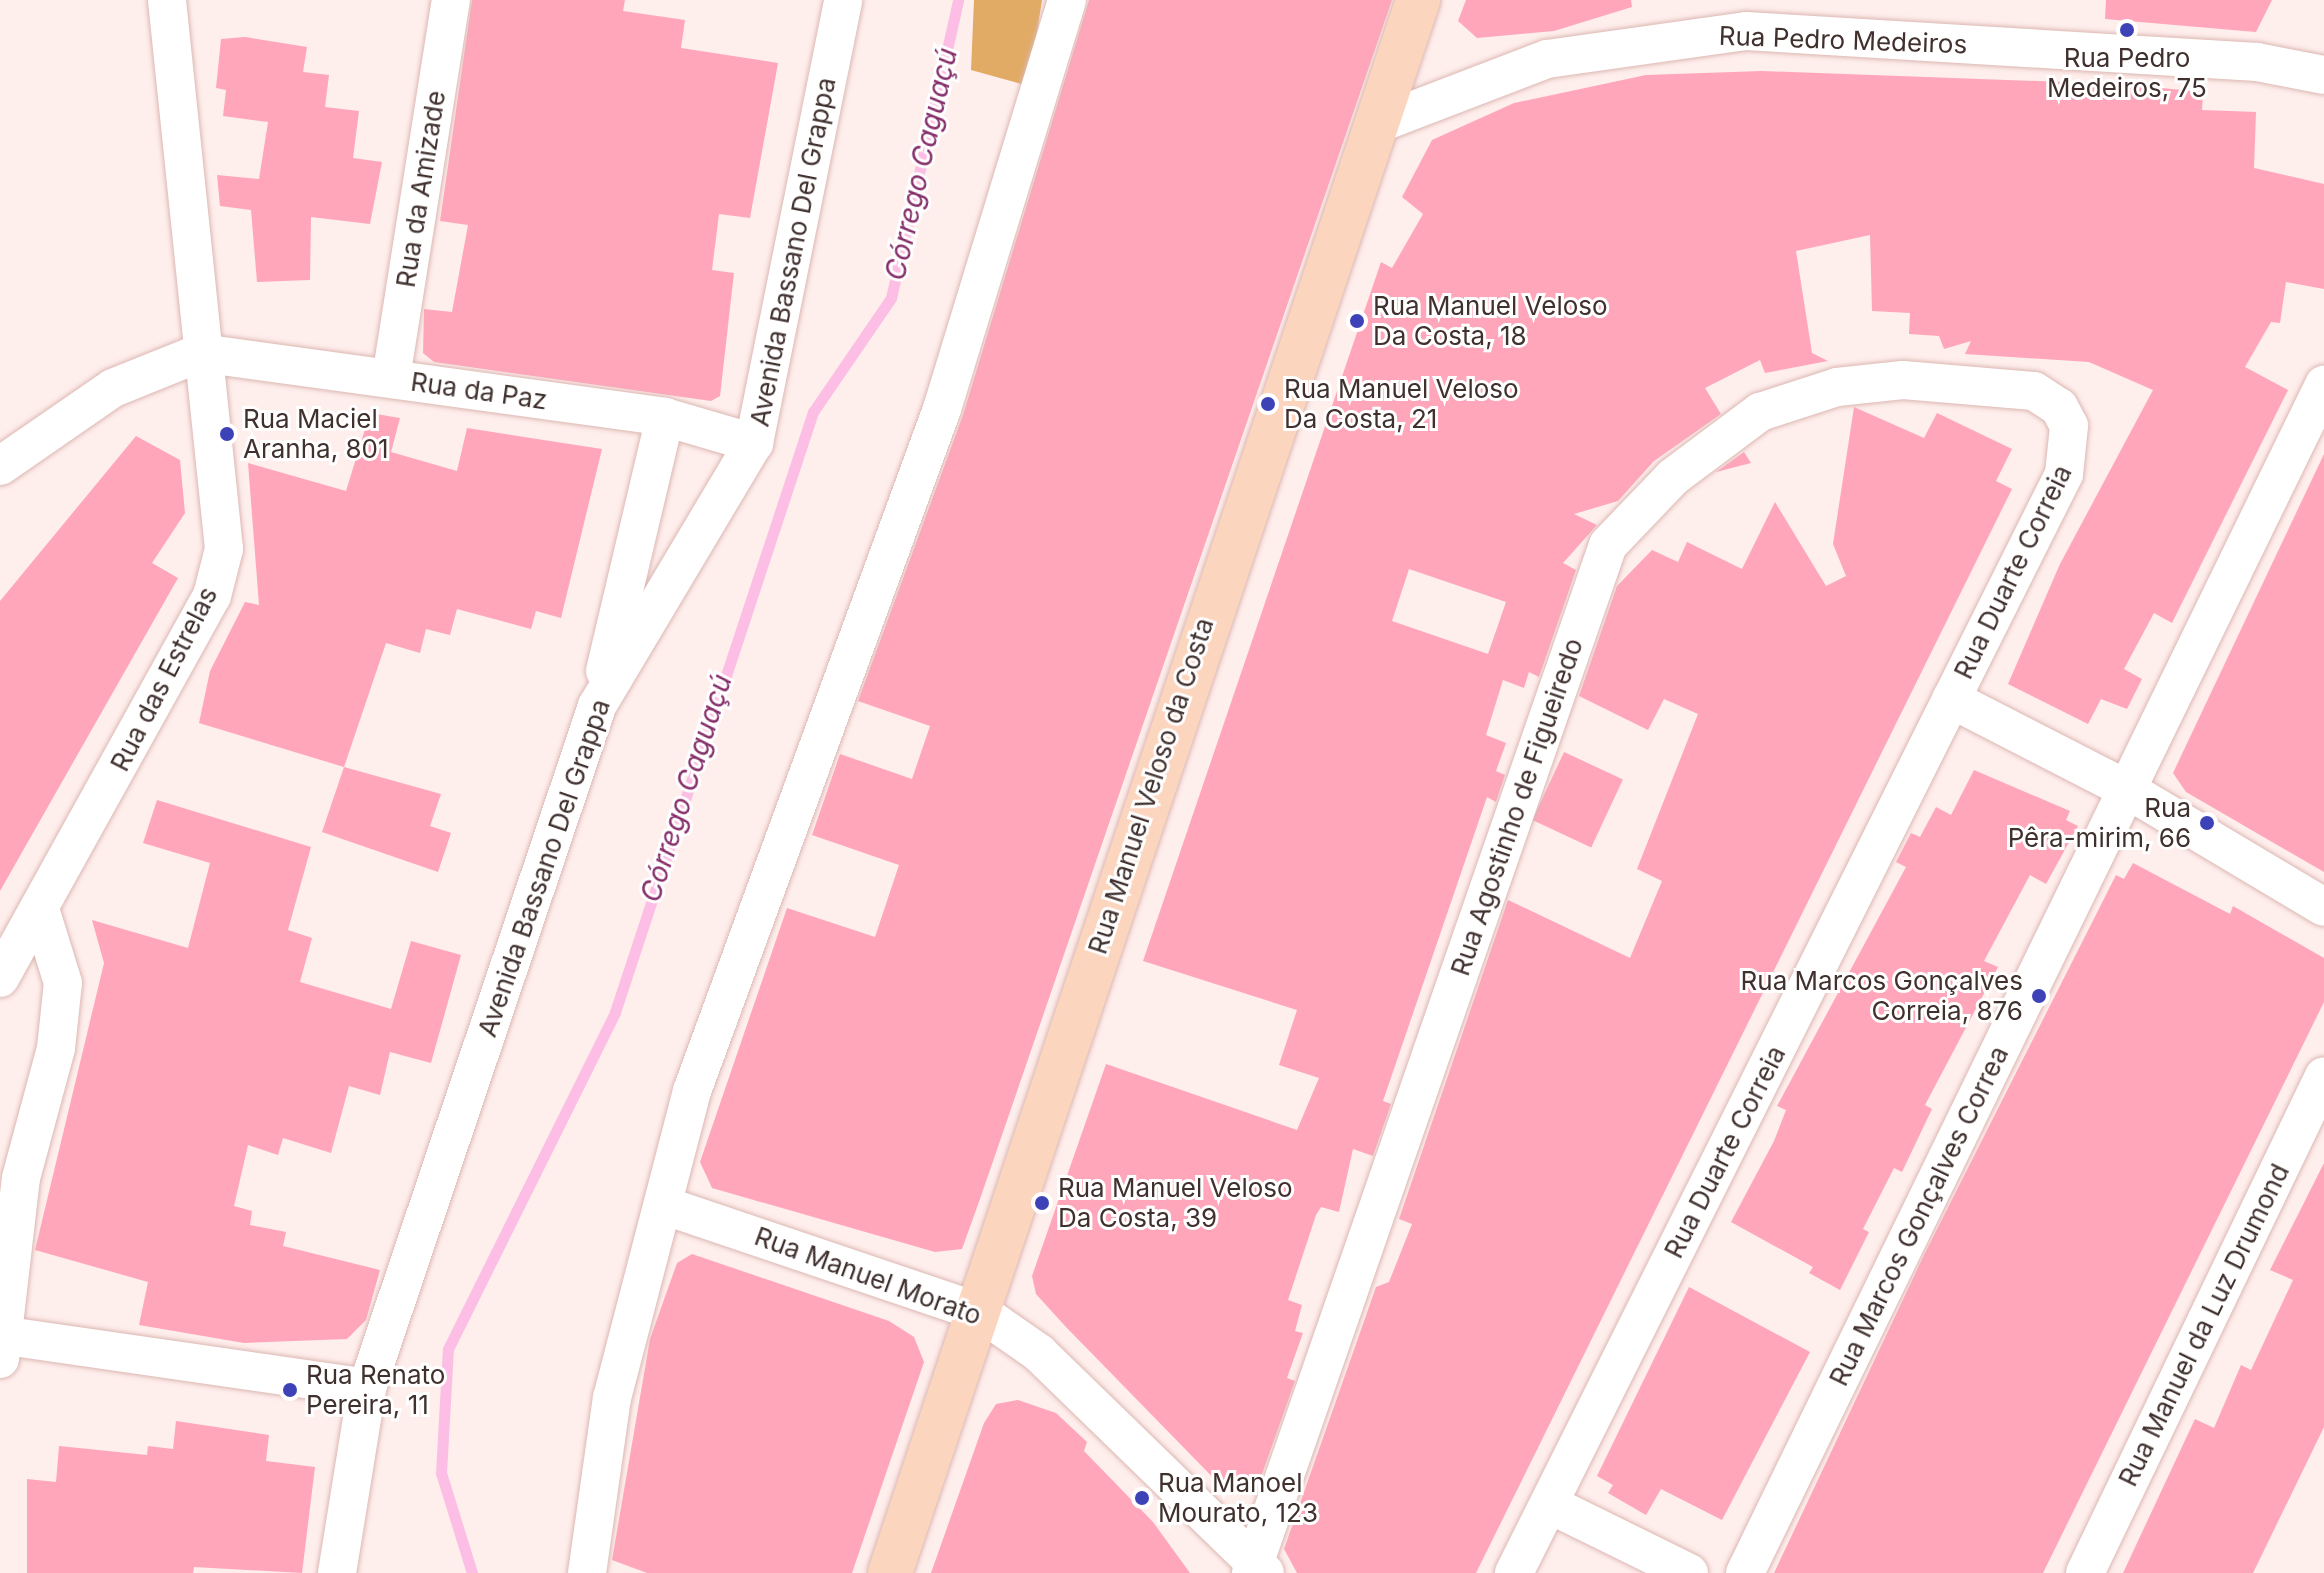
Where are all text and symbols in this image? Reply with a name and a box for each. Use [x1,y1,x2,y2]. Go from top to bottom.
street label: Rua Pedro Medeiros [1718,20,1968,60]
marker: Rua Pedro Medeiros, 75 [2118,21,2136,39]
place label: Rua Pedro Medeiros, 75 [2047,42,2207,104]
water label: Córrego Caguaçú [878,45,964,283]
street label: Avenida Bassano Del Grappa [744,75,842,429]
street label: Rua da Amizade [390,88,452,290]
place label: Rua Manuel Veloso Da Costa, 18 [1373,290,1608,352]
marker: Rua Manuel Veloso Da Costa, 18 [1348,312,1366,330]
street label: Rua da Paz [409,366,549,416]
place label: Rua Manuel Veloso Da Costa, 21 [1284,373,1519,434]
marker: Rua Manuel Veloso Da Costa, 21 [1259,395,1277,413]
place label: Rua Maciel Aranha, 801 [243,403,389,464]
marker: Rua Maciel Aranha, 801 [218,425,236,443]
street label: Rua Duarte Correia [1948,460,2078,684]
street label: Rua das Estrelas [104,582,224,776]
street label: Rua Manuel Veloso da Costa [1082,614,1220,958]
street label: Rua Agostinho de Figueiredo [1445,634,1589,980]
water label: Córrego Caguaçú [633,670,739,906]
street label: Avenida Bassano Del Grappa [471,695,617,1041]
place label: Rua Pêra-mirim, 66 [2008,792,2191,854]
marker: Rua Pêra-mirim, 66 [2198,814,2216,832]
place label: Rua Marcos Gonçalves Correia, 876 [1741,965,2023,1026]
marker: Rua Marcos Gonçalves Correia, 876 [2030,987,2048,1005]
street label: Rua Duarte Correia [1658,1041,1792,1263]
street label: Rua Marcos Gonçalves Correa [1823,1041,2015,1391]
street label: Rua Manuel da Luz Drumond [2112,1159,2296,1491]
place label: Rua Manuel Veloso Da Costa, 39 [1058,1172,1293,1234]
marker: Rua Manuel Veloso Da Costa, 39 [1033,1194,1051,1212]
street label: Rua Manuel Morato [750,1220,986,1332]
place label: Rua Renato Pereira, 11 [306,1359,445,1420]
marker: Rua Renato Pereira, 11 [281,1381,299,1399]
place label: Rua Manoel Mourato, 123 [1158,1467,1318,1528]
marker: Rua Manoel Mourato, 123 [1133,1489,1151,1507]

